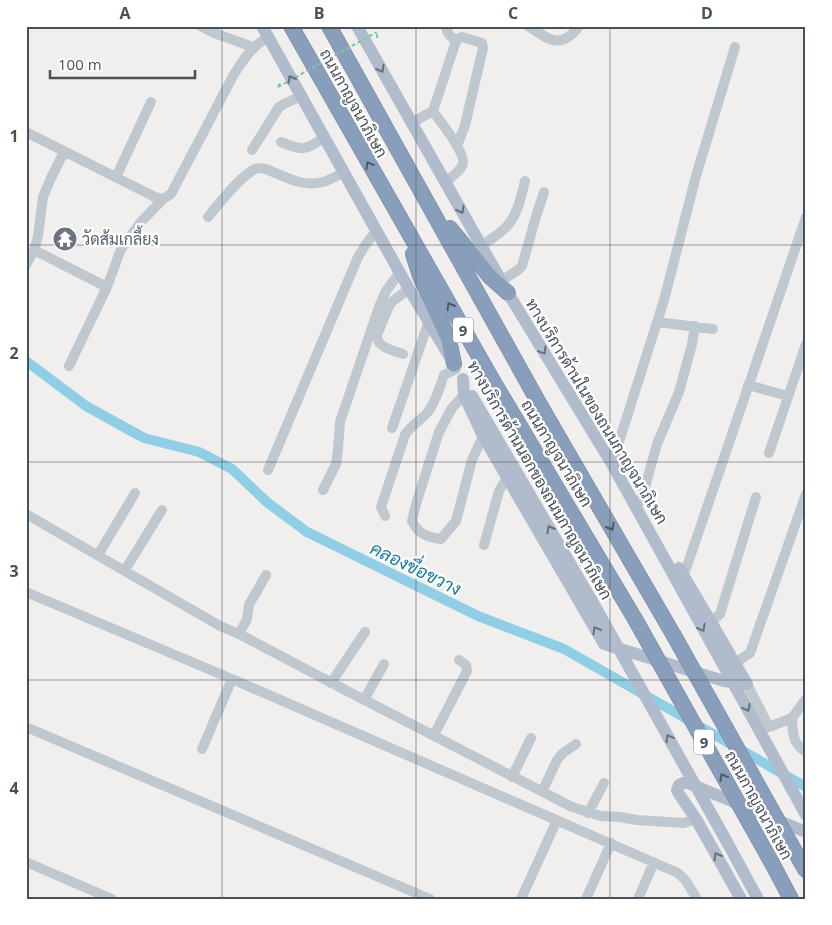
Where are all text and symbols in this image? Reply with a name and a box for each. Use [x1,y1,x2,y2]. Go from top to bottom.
text: A [119,2,131,24]
text: B [314,2,324,24]
text: C [508,2,518,24]
text: D [701,2,713,24]
street label: ถนนกาญจนาภิเษก [315,44,393,162]
scale bar [50,48,195,80]
text: 100 m [58,54,102,74]
one-way arrow [375,63,385,72]
one-way arrow [287,75,297,84]
text: 1 [9,125,19,147]
one-way arrow [366,161,376,170]
one-way arrow [454,205,464,214]
place label: วัดส้มเกลี้ยง [82,225,159,250]
temple icon: วัดส้มเกลี้ยง [52,226,78,252]
street label: ทางบริการด้านในของถนนกาญจนาภิเษก [522,295,672,527]
one-way arrow [446,303,456,312]
road number: 9 [453,318,473,342]
text: 2 [9,342,19,364]
one-way arrow [536,345,546,354]
street label: ทางบริการด้านนอกของถนนกาญจนาภิเษก [462,357,618,603]
street label: ถนนกาญจนาภิเษก [517,396,597,510]
one-way arrow [605,522,615,531]
one-way arrow [546,525,556,534]
water label: คลองขื่อขวาง [367,533,467,600]
text: 3 [9,560,19,582]
one-way arrow [696,622,706,631]
one-way arrow [592,626,602,635]
one-way arrow [740,702,750,711]
road number: 9 [694,730,714,754]
one-way arrow [665,734,675,743]
street label: ถนนกาญจนาภิเษก [720,746,798,864]
one-way arrow [720,773,730,782]
text: 4 [9,777,19,799]
one-way arrow [714,853,724,862]

